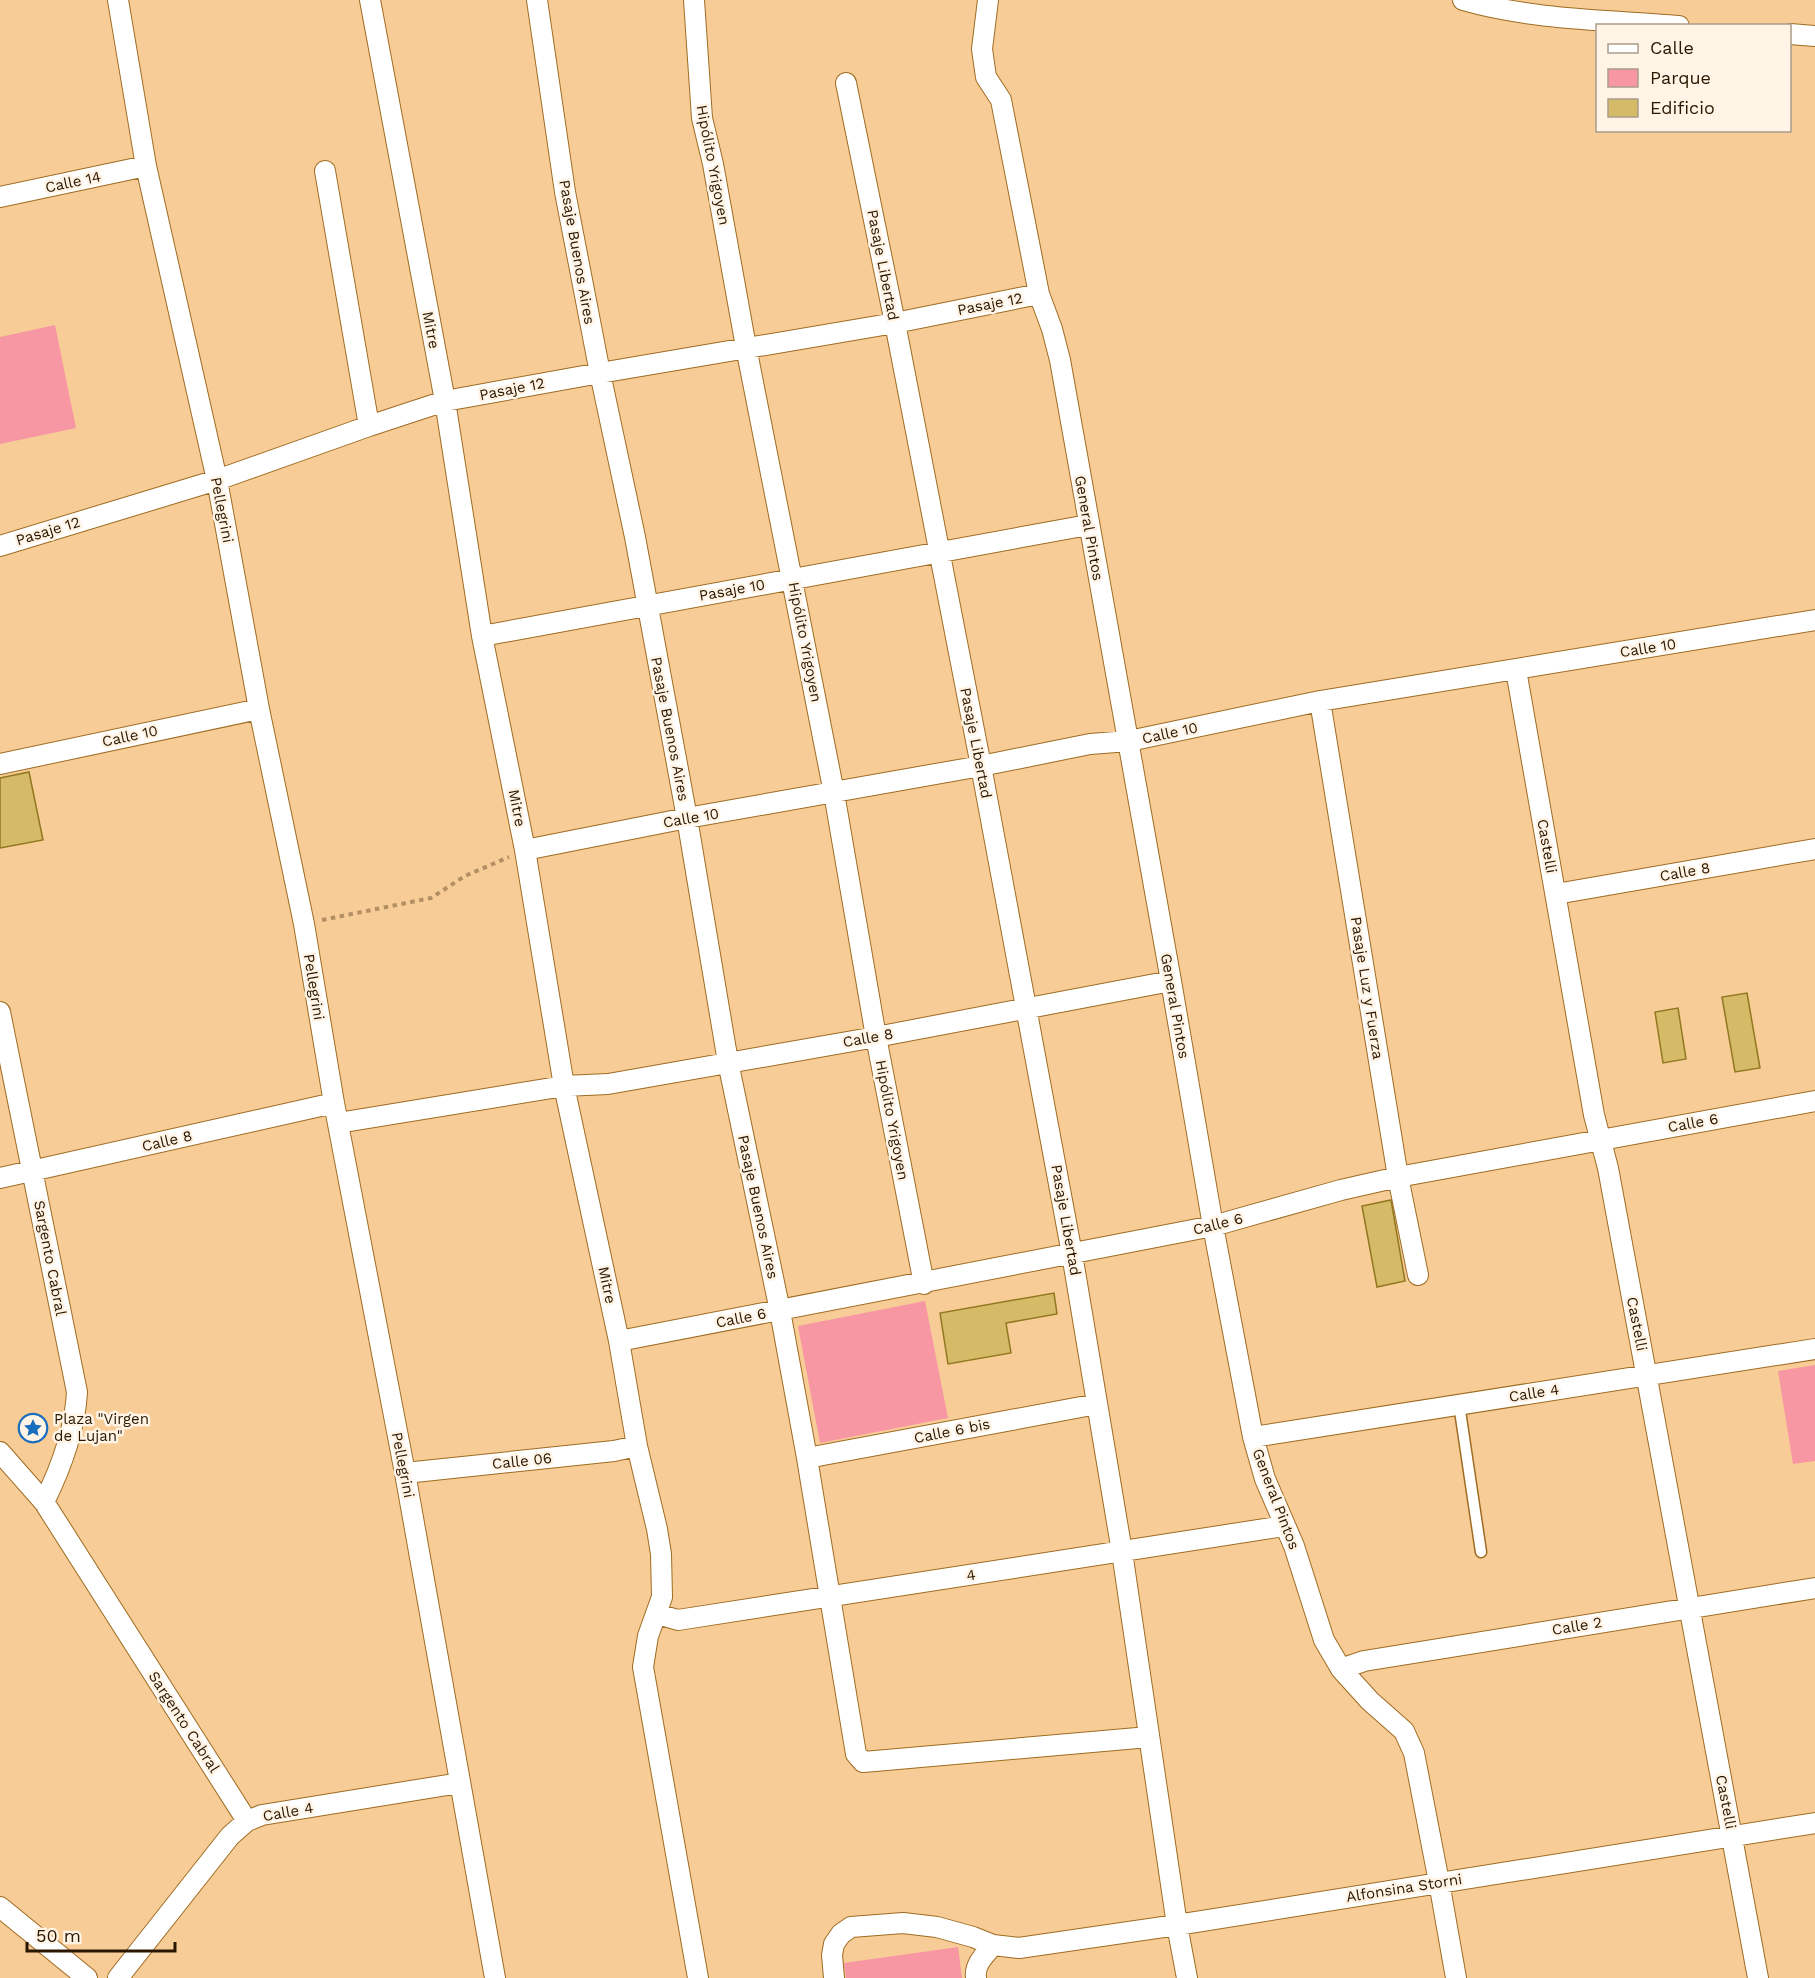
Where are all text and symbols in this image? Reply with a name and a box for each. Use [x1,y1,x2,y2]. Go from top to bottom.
legend [1596,24,1791,132]
text: Calle [1650,37,1694,58]
text: Parque [1650,67,1711,88]
text: Edificio [1650,97,1715,118]
street label: Hipólito Yrigoyen [693,103,733,227]
street label: Calle 14 [44,167,102,197]
street label: Pasaje Buenos Aires [555,178,599,326]
street label: Pasaje Libertad [863,208,903,322]
street label: Pasaje 12 [956,289,1024,319]
street label: Mitre [419,310,443,350]
street label: Pasaje 12 [478,374,546,404]
street label: General Pintos [1071,474,1107,582]
street label: Pellegrini [207,475,237,545]
street label: Pasaje 12 [14,513,82,549]
street label: Pasaje 10 [698,575,766,605]
street label: Hipólito Yrigoyen [785,580,825,704]
street label: Calle 10 [1619,635,1677,661]
street label: Pasaje Buenos Aires [647,655,693,803]
street label: Pasaje Libertad [956,686,996,800]
street label: Calle 10 [1140,718,1200,748]
street label: Calle 10 [100,721,160,751]
street label: Mitre [505,788,529,828]
street label: Calle 10 [662,804,720,832]
street label: Castelli [1533,817,1561,875]
street label: Calle 8 [1658,859,1712,885]
street label: Pasaje Luz y Fuerza [1347,915,1387,1061]
street label: General Pintos [1157,952,1193,1060]
street label: Pellegrini [300,953,328,1021]
street label: Calle 8 [841,1025,895,1051]
street label: Hipólito Yrigoyen [872,1058,912,1182]
street label: Calle 6 [1666,1110,1720,1136]
street label: Calle 8 [140,1126,194,1156]
street label: Pasaje Buenos Aires [734,1133,782,1281]
street label: Pasaje Libertad [1047,1163,1085,1277]
street label: Sargento Cabral [30,1199,70,1318]
street label: Calle 6 [1191,1209,1245,1239]
street label: Mitre [594,1265,620,1305]
street label: Castelli [1623,1295,1651,1353]
street label: Calle 6 [714,1304,768,1332]
street label: Calle 4 [1507,1380,1561,1406]
place label: Plaza "Virgen de Lujan" [54,1410,149,1445]
place icon: Plaza "Virgen de Lujan" [17,1412,49,1444]
street label: Calle 6 bis [912,1415,992,1447]
street label: Pellegrini [388,1430,418,1500]
street label: General Pintos [1249,1446,1304,1552]
street label: Calle 06 [491,1449,553,1473]
street label: 4 [965,1565,977,1585]
street label: Calle 2 [1551,1613,1603,1639]
street label: Sargento Cabral [145,1668,224,1776]
street label: Castelli [1712,1773,1740,1831]
street label: Calle 4 [261,1799,315,1825]
street label: Alfonsina Storni [1345,1870,1463,1906]
scale bar [27,1915,176,1953]
text: 50 m [36,1925,81,1946]

